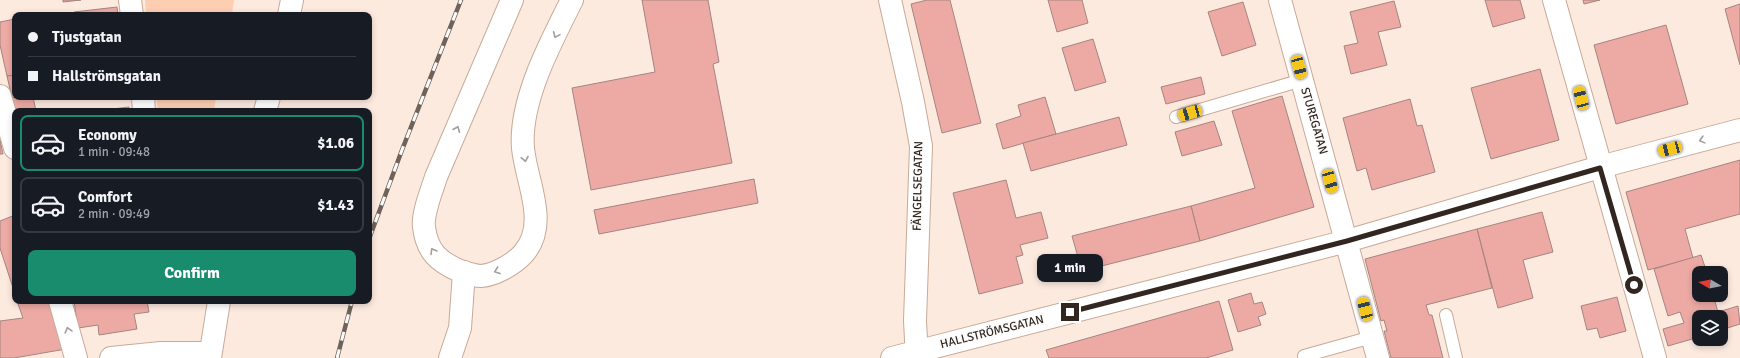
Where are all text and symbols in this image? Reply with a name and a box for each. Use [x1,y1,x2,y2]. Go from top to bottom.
text: Tjustgatan [52,28,122,46]
one-way arrow [552,32,560,39]
car [1290,54,1308,80]
text: Hallströmsgatan [52,67,161,85]
car [1572,85,1590,111]
street label: STUREGATAN [1297,86,1331,156]
car [1177,104,1203,122]
icon: car [30,125,66,161]
one-way arrow [452,125,460,133]
text: Economy [78,126,137,144]
text: $1.06 [317,134,354,152]
one-way arrow [1699,135,1706,144]
car [1657,140,1683,158]
street label: FÄNGELSEGATAN [910,141,926,231]
text: 1 min · 09:48 [78,144,150,160]
one-way arrow [521,156,529,162]
car [1321,168,1339,194]
icon: car [30,187,66,223]
text: Comfort [78,188,132,206]
text: $1.43 [317,196,354,214]
text: 2 min · 09:49 [78,206,150,222]
one-way arrow [430,248,437,255]
button: Confirm [28,250,356,296]
callout: 1 min [1037,254,1103,282]
text: 1 min [1054,260,1086,276]
one-way arrow [494,266,501,274]
north arrow [1692,266,1728,302]
map controls [1692,266,1728,346]
route start [1625,276,1643,294]
car [1356,296,1374,322]
route end [1061,303,1079,321]
button: layers [1692,310,1728,346]
street label: HALLSTRÖMSGATAN [939,312,1045,352]
one-way arrow [64,326,73,333]

